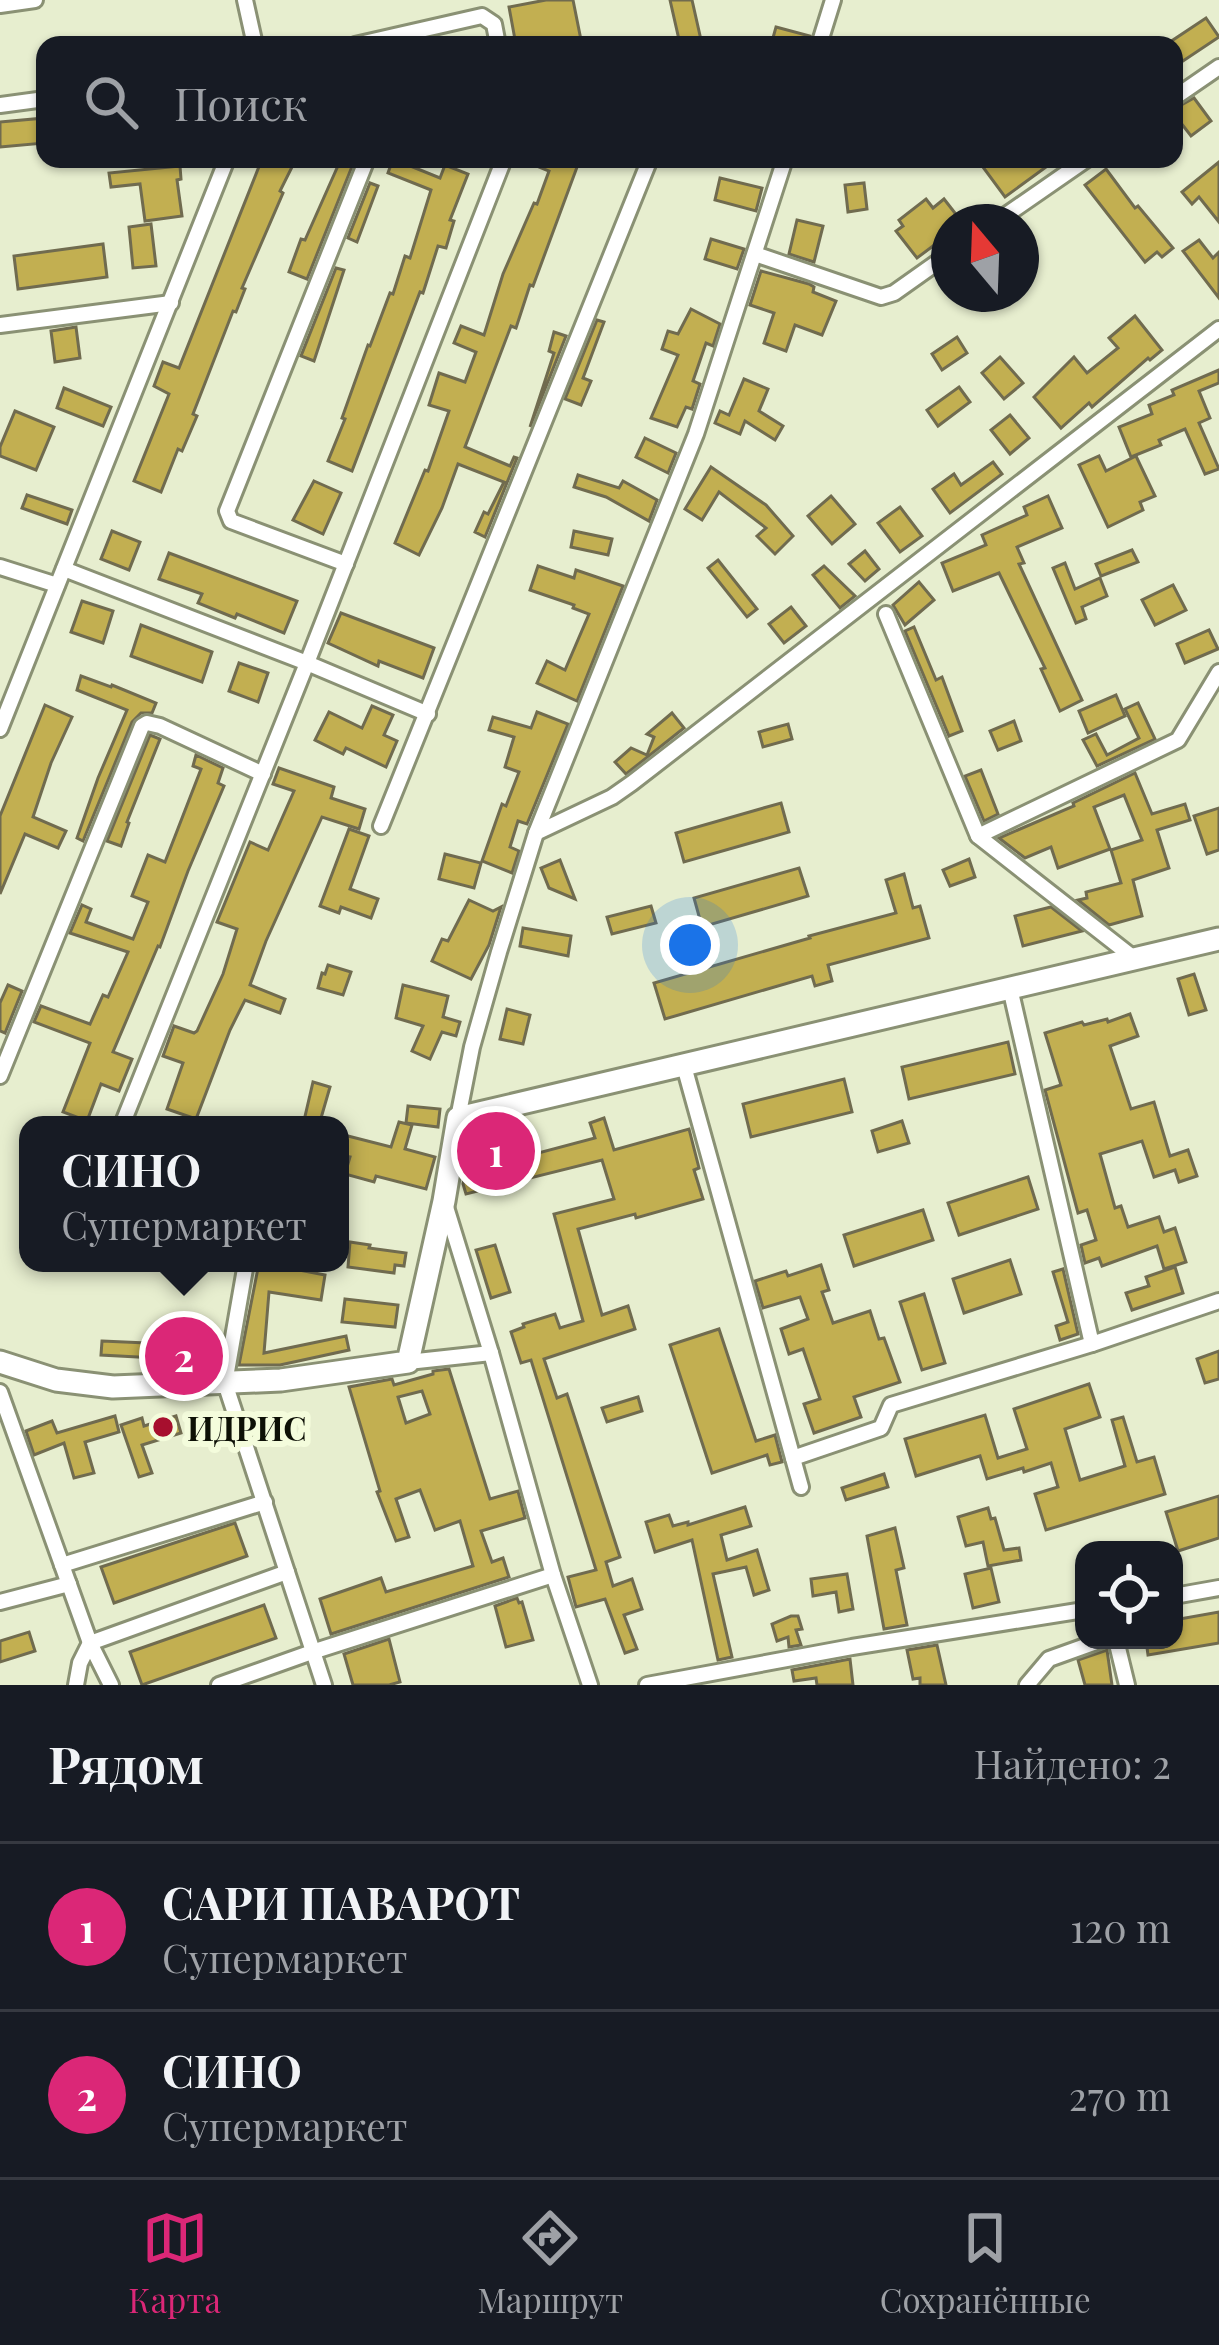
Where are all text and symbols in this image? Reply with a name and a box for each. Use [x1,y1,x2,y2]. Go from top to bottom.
search box [36,36,1183,168]
icon: search [78,69,144,135]
text: Поиск [174,72,308,132]
north arrow [931,204,1039,312]
your location [660,915,720,975]
pin: 1 [457,1106,535,1196]
popup [19,1116,349,1272]
text: СИНО [61,1138,201,1198]
text: Супермаркет [61,1198,307,1250]
pin: 2 [145,1311,223,1401]
place label: ИДРИС [187,1405,307,1449]
marker: ИДРИС [150,1414,176,1440]
map controls [1075,1541,1183,1649]
button: locate [1075,1541,1183,1649]
text: Рядом [48,1729,204,1797]
text: Найдено: 2 [974,1737,1171,1789]
text: САРИ ПАВАРОТ [162,1871,520,1931]
text: 1 [80,1901,94,1953]
text: 120 m [1070,1901,1171,1953]
text: Супермаркет [162,1931,408,1983]
text: СИНО [162,2039,302,2099]
text: 2 [77,2069,97,2121]
text: 270 m [1069,2069,1171,2121]
text: Супермаркет [162,2099,408,2151]
tab: Карта [128,2205,221,2321]
tab: Маршрут [478,2205,623,2321]
tab: Сохранённые [880,2205,1091,2321]

